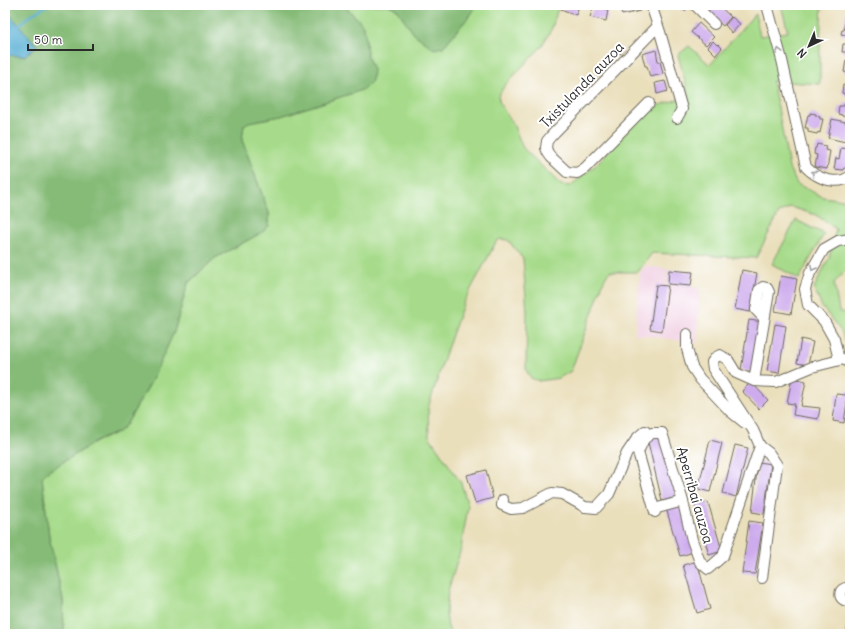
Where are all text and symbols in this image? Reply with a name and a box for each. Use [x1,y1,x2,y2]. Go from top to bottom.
scale bar [28,26,93,52]
north arrow [789,26,829,66]
text: 50 m [34,32,63,47]
street label: Txistulanda auzoa [536,38,628,132]
text: N [794,46,810,61]
one-way arrow [776,48,784,54]
one-way arrow [812,171,819,178]
one-way arrow [810,264,817,271]
street label: Aperribai auzoa [673,445,717,545]

